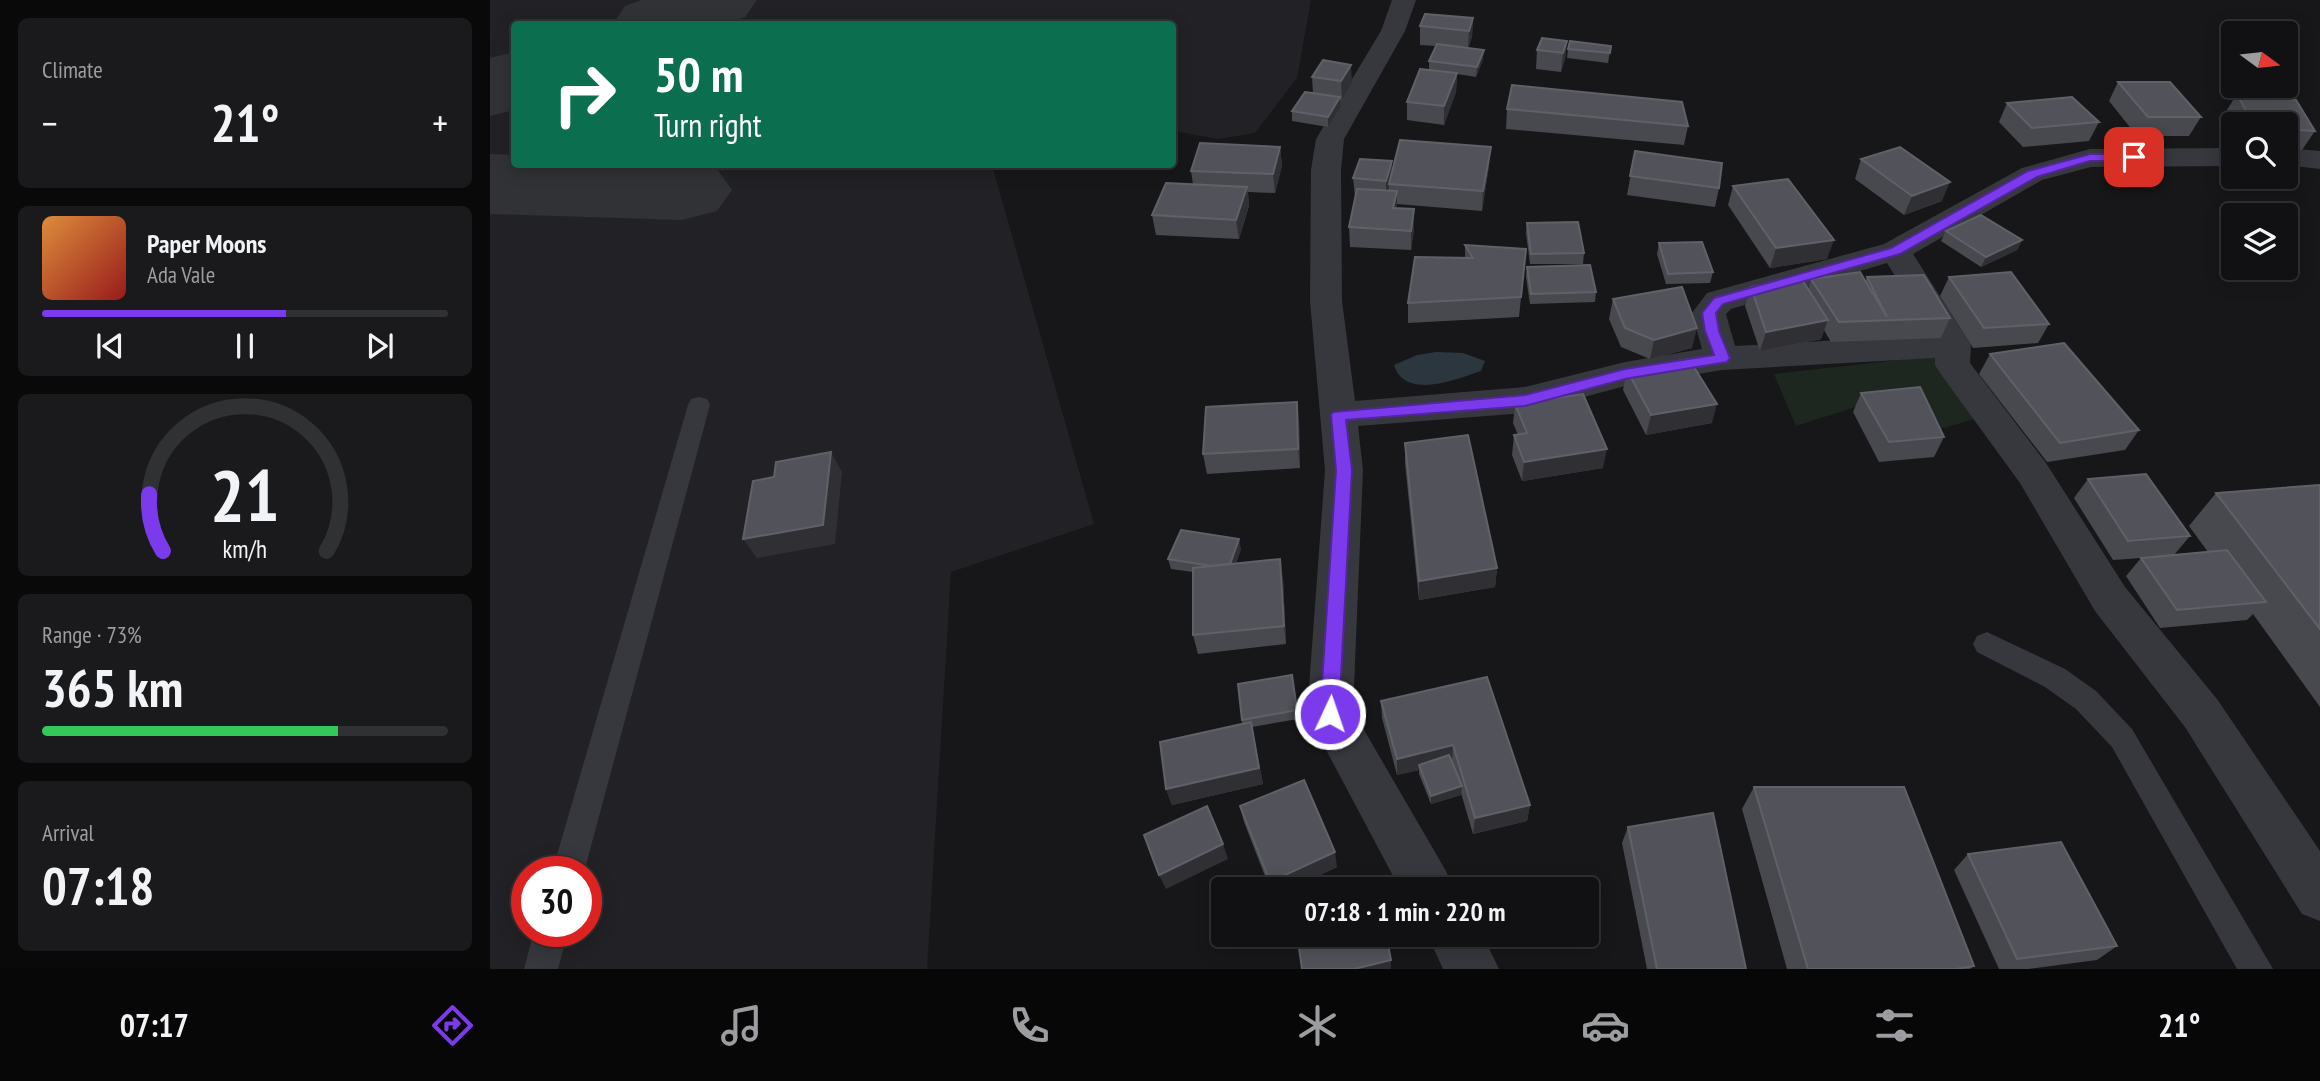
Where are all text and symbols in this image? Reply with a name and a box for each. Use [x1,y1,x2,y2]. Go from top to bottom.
north arrow [2221,21,2298,98]
map controls [2221,21,2298,280]
text: 50 m [654,42,743,106]
icon: right [539,49,630,140]
text: Climate [42,55,103,84]
text: 21° [211,89,279,156]
text: − [42,98,58,147]
text: + [432,98,448,147]
text: Turn right [654,104,762,146]
button: search [2221,112,2298,189]
pin [2104,127,2164,187]
icon: arrive [2115,138,2153,176]
button: layers [2221,203,2298,280]
text: Paper Moons [147,227,266,260]
text: Ada Vale [147,260,215,289]
icon: previous [91,327,129,365]
icon: pause [226,327,264,365]
icon: next [361,327,399,365]
text: 21 [210,447,280,541]
text: km/h [223,532,267,564]
text: Range · 73% [42,620,142,649]
text: 365 km [42,654,183,721]
position arrow [1293,677,1367,751]
text: Arrival [42,818,94,847]
text: 07:18 [42,852,154,919]
speed limit sign: 30 [511,856,602,947]
text: 07:18 · 1 min · 220 m [1305,895,1505,928]
icon: directions [428,1001,477,1050]
icon: music [717,1001,766,1050]
icon: phone [1005,1001,1054,1050]
icon: climate [1293,1001,1342,1050]
icon: car [1581,1001,1630,1050]
icon: filters [1870,1001,1919,1050]
text: 07:17 [120,1004,189,1046]
text: 21° [2158,1004,2200,1046]

